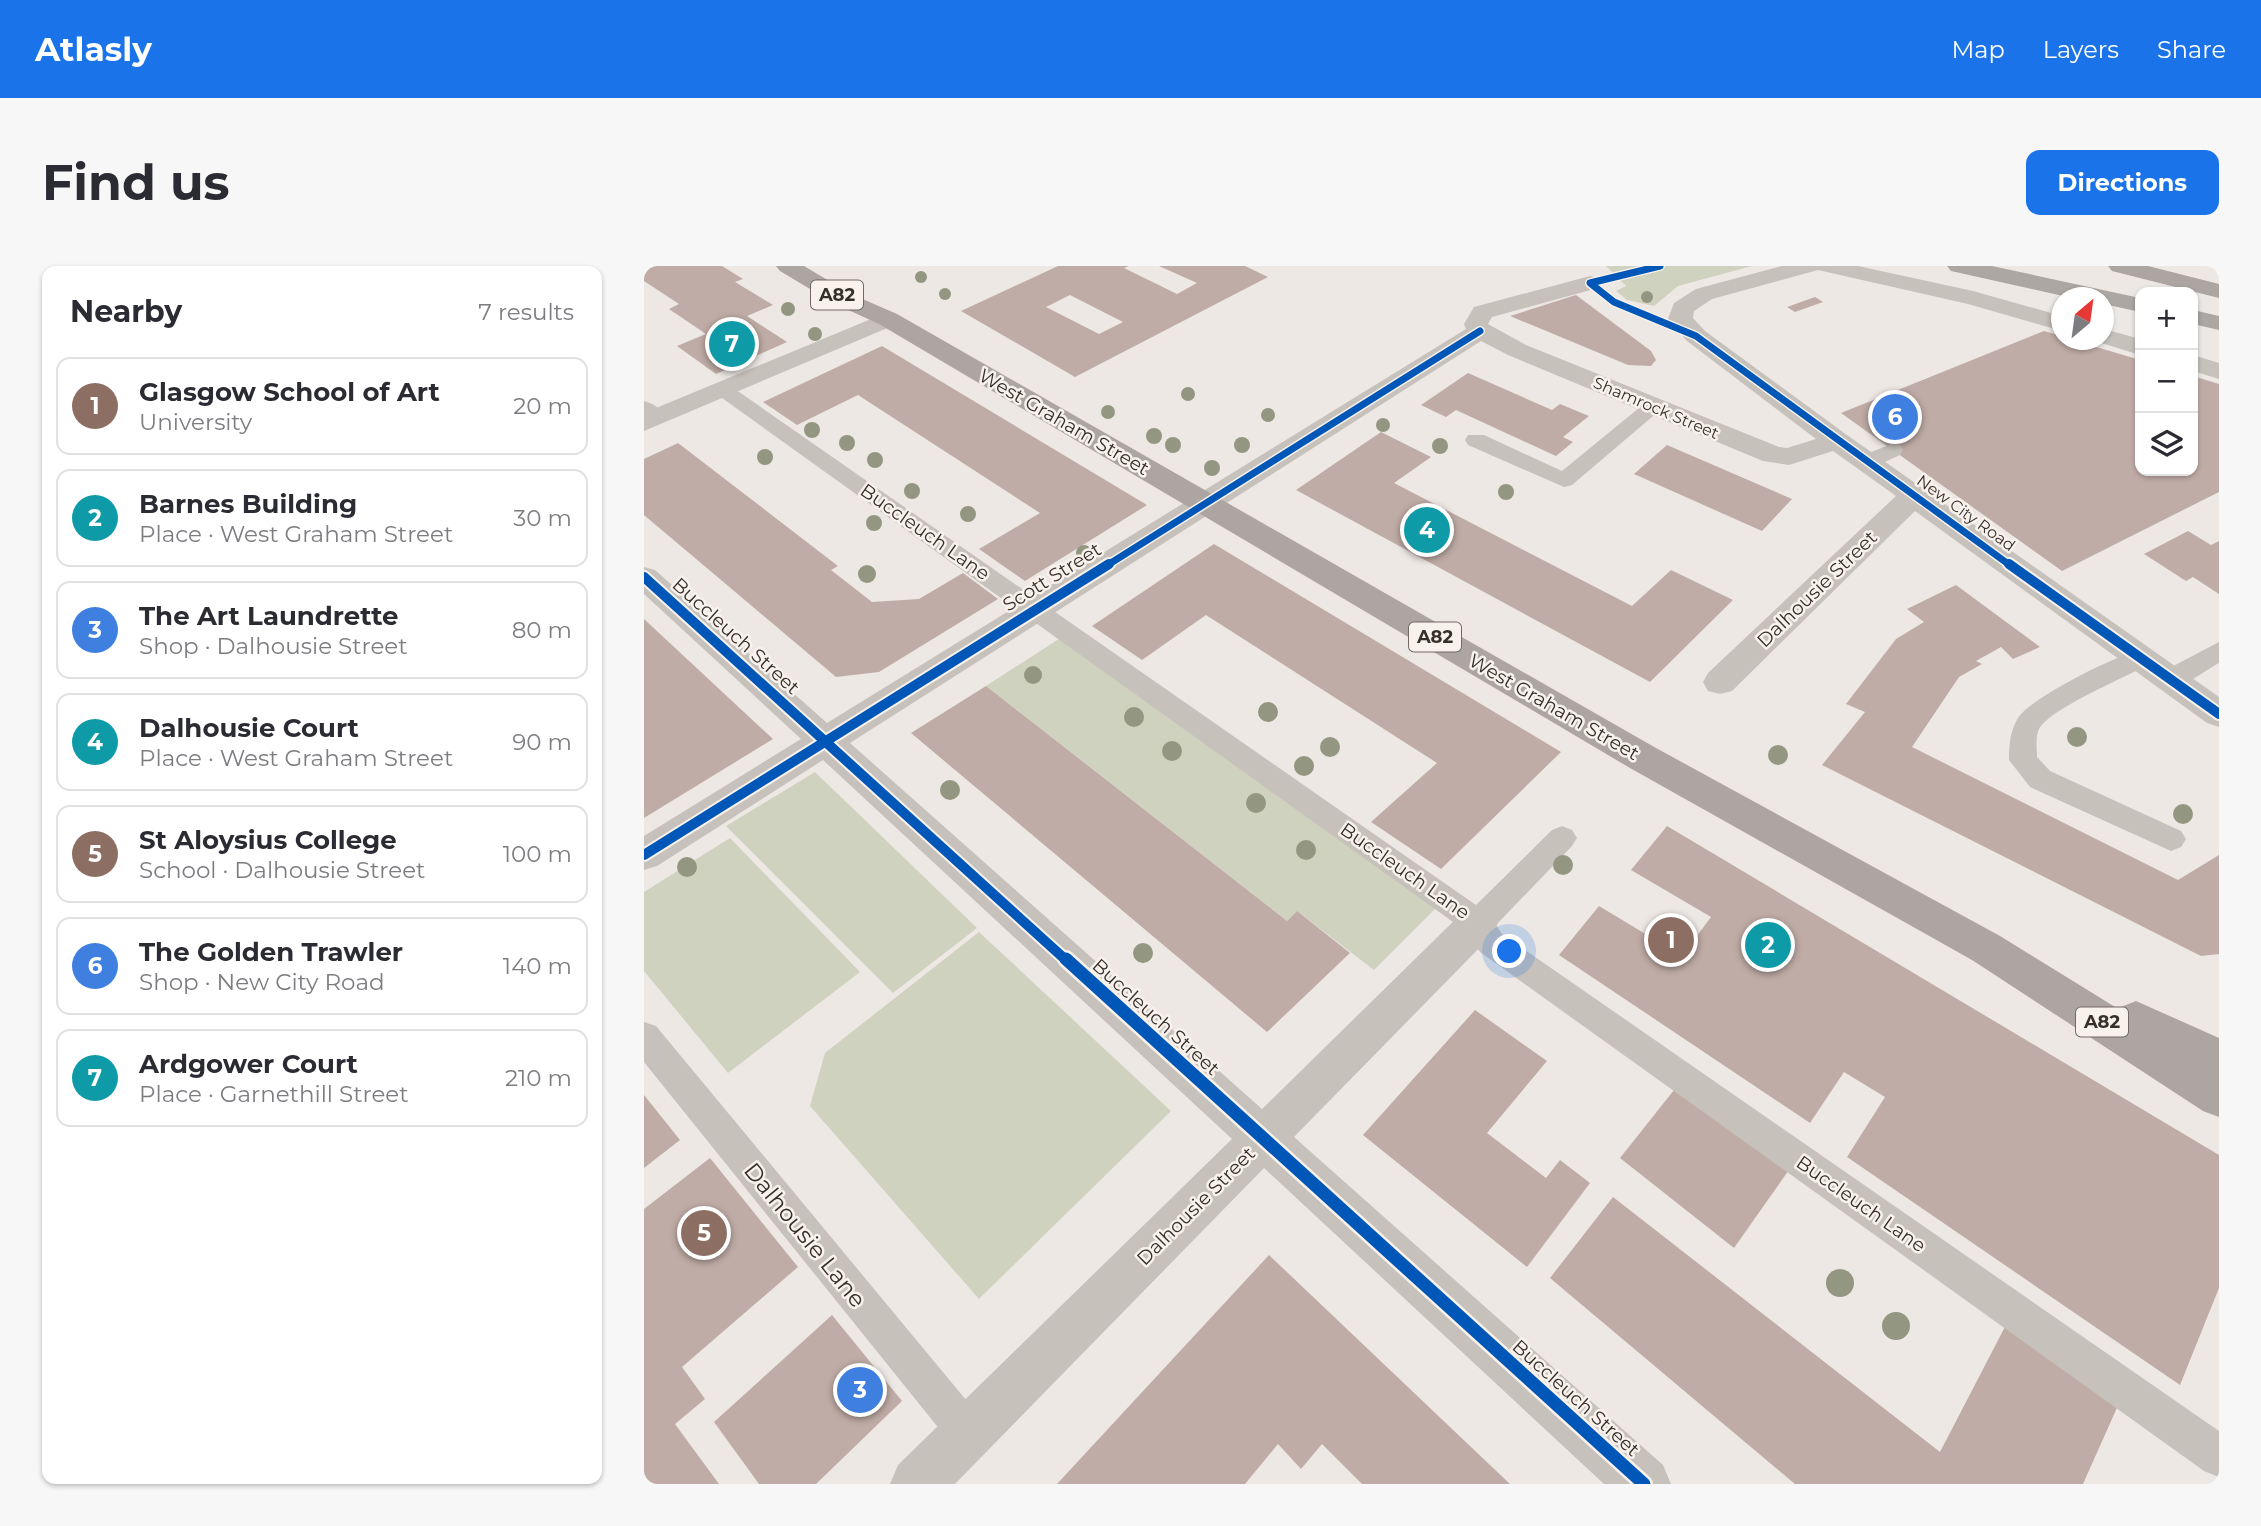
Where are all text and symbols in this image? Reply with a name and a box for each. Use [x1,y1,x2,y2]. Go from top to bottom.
text: Atlasly [35,29,152,69]
text: Map [1951,35,2005,64]
text: Layers [2043,35,2119,64]
text: Share [2157,35,2226,64]
button: Directions [2026,150,2219,215]
text: Find us [42,153,230,212]
road number: A82 [811,281,863,310]
north arrow [2051,287,2114,350]
map controls [2135,287,2198,476]
button: + [2135,287,2198,350]
text: Nearby [70,293,182,330]
text: 7 results [478,298,574,326]
pin: 7 [709,318,755,370]
button: − [2135,350,2198,413]
street label: West Graham Street [975,364,1154,480]
street label: Shamrock Street [1590,373,1722,443]
text: Glasgow School of Art [139,376,440,408]
pin: 6 [1872,391,1918,443]
text: 1 [90,392,100,420]
text: 20 m [513,392,572,420]
text: University [139,408,252,436]
button: layers [2135,413,2198,476]
street label: New City Road [1913,471,2019,555]
street label: Buccleuch Lane [856,479,994,585]
text: Barnes Building [139,488,357,520]
text: 2 [88,504,102,532]
text: 30 m [513,504,572,532]
pin: 4 [1404,504,1450,556]
text: Place · West Graham Street [139,520,453,548]
street label: Dalhousie Street [1752,526,1882,652]
street label: Scott Street [999,537,1106,616]
street label: Buccleuch Street [668,573,805,699]
text: The Art Laundrette [139,600,399,632]
text: 3 [88,616,102,644]
text: 80 m [512,616,572,644]
road number: A82 [1409,622,1461,652]
text: Shop · Dalhousie Street [139,632,408,660]
street label: West Graham Street [1465,649,1644,765]
text: Dalhousie Court [139,712,359,744]
text: 4 [87,728,103,756]
text: 90 m [512,728,572,756]
text: Place · West Graham Street [139,744,453,772]
street label: Buccleuch Lane [1336,818,1474,924]
text: St Aloysius College [139,824,397,856]
text: 5 [88,840,102,868]
text: 100 m [503,840,572,868]
text: School · Dalhousie Street [139,856,425,884]
pin: 1 [1648,914,1694,966]
pin: 2 [1745,919,1791,971]
your location [1492,934,1526,968]
text: The Golden Trawler [139,936,403,968]
text: 6 [88,952,102,980]
text: 140 m [503,952,572,980]
street label: Buccleuch Street [1088,954,1225,1080]
text: Shop · New City Road [139,968,385,996]
road number: A82 [2076,1008,2128,1036]
text: Ardgower Court [139,1048,358,1080]
text: 7 [88,1064,102,1092]
text: 210 m [505,1064,572,1092]
text: Place · Garnethill Street [139,1080,409,1108]
street label: Dalhousie Street [1132,1142,1260,1270]
street label: Buccleuch Lane [1792,1151,1930,1257]
street label: Dalhousie Lane [738,1157,872,1313]
pin: 5 [681,1207,727,1259]
street label: Buccleuch Street [1508,1335,1645,1461]
pin: 3 [837,1364,883,1416]

